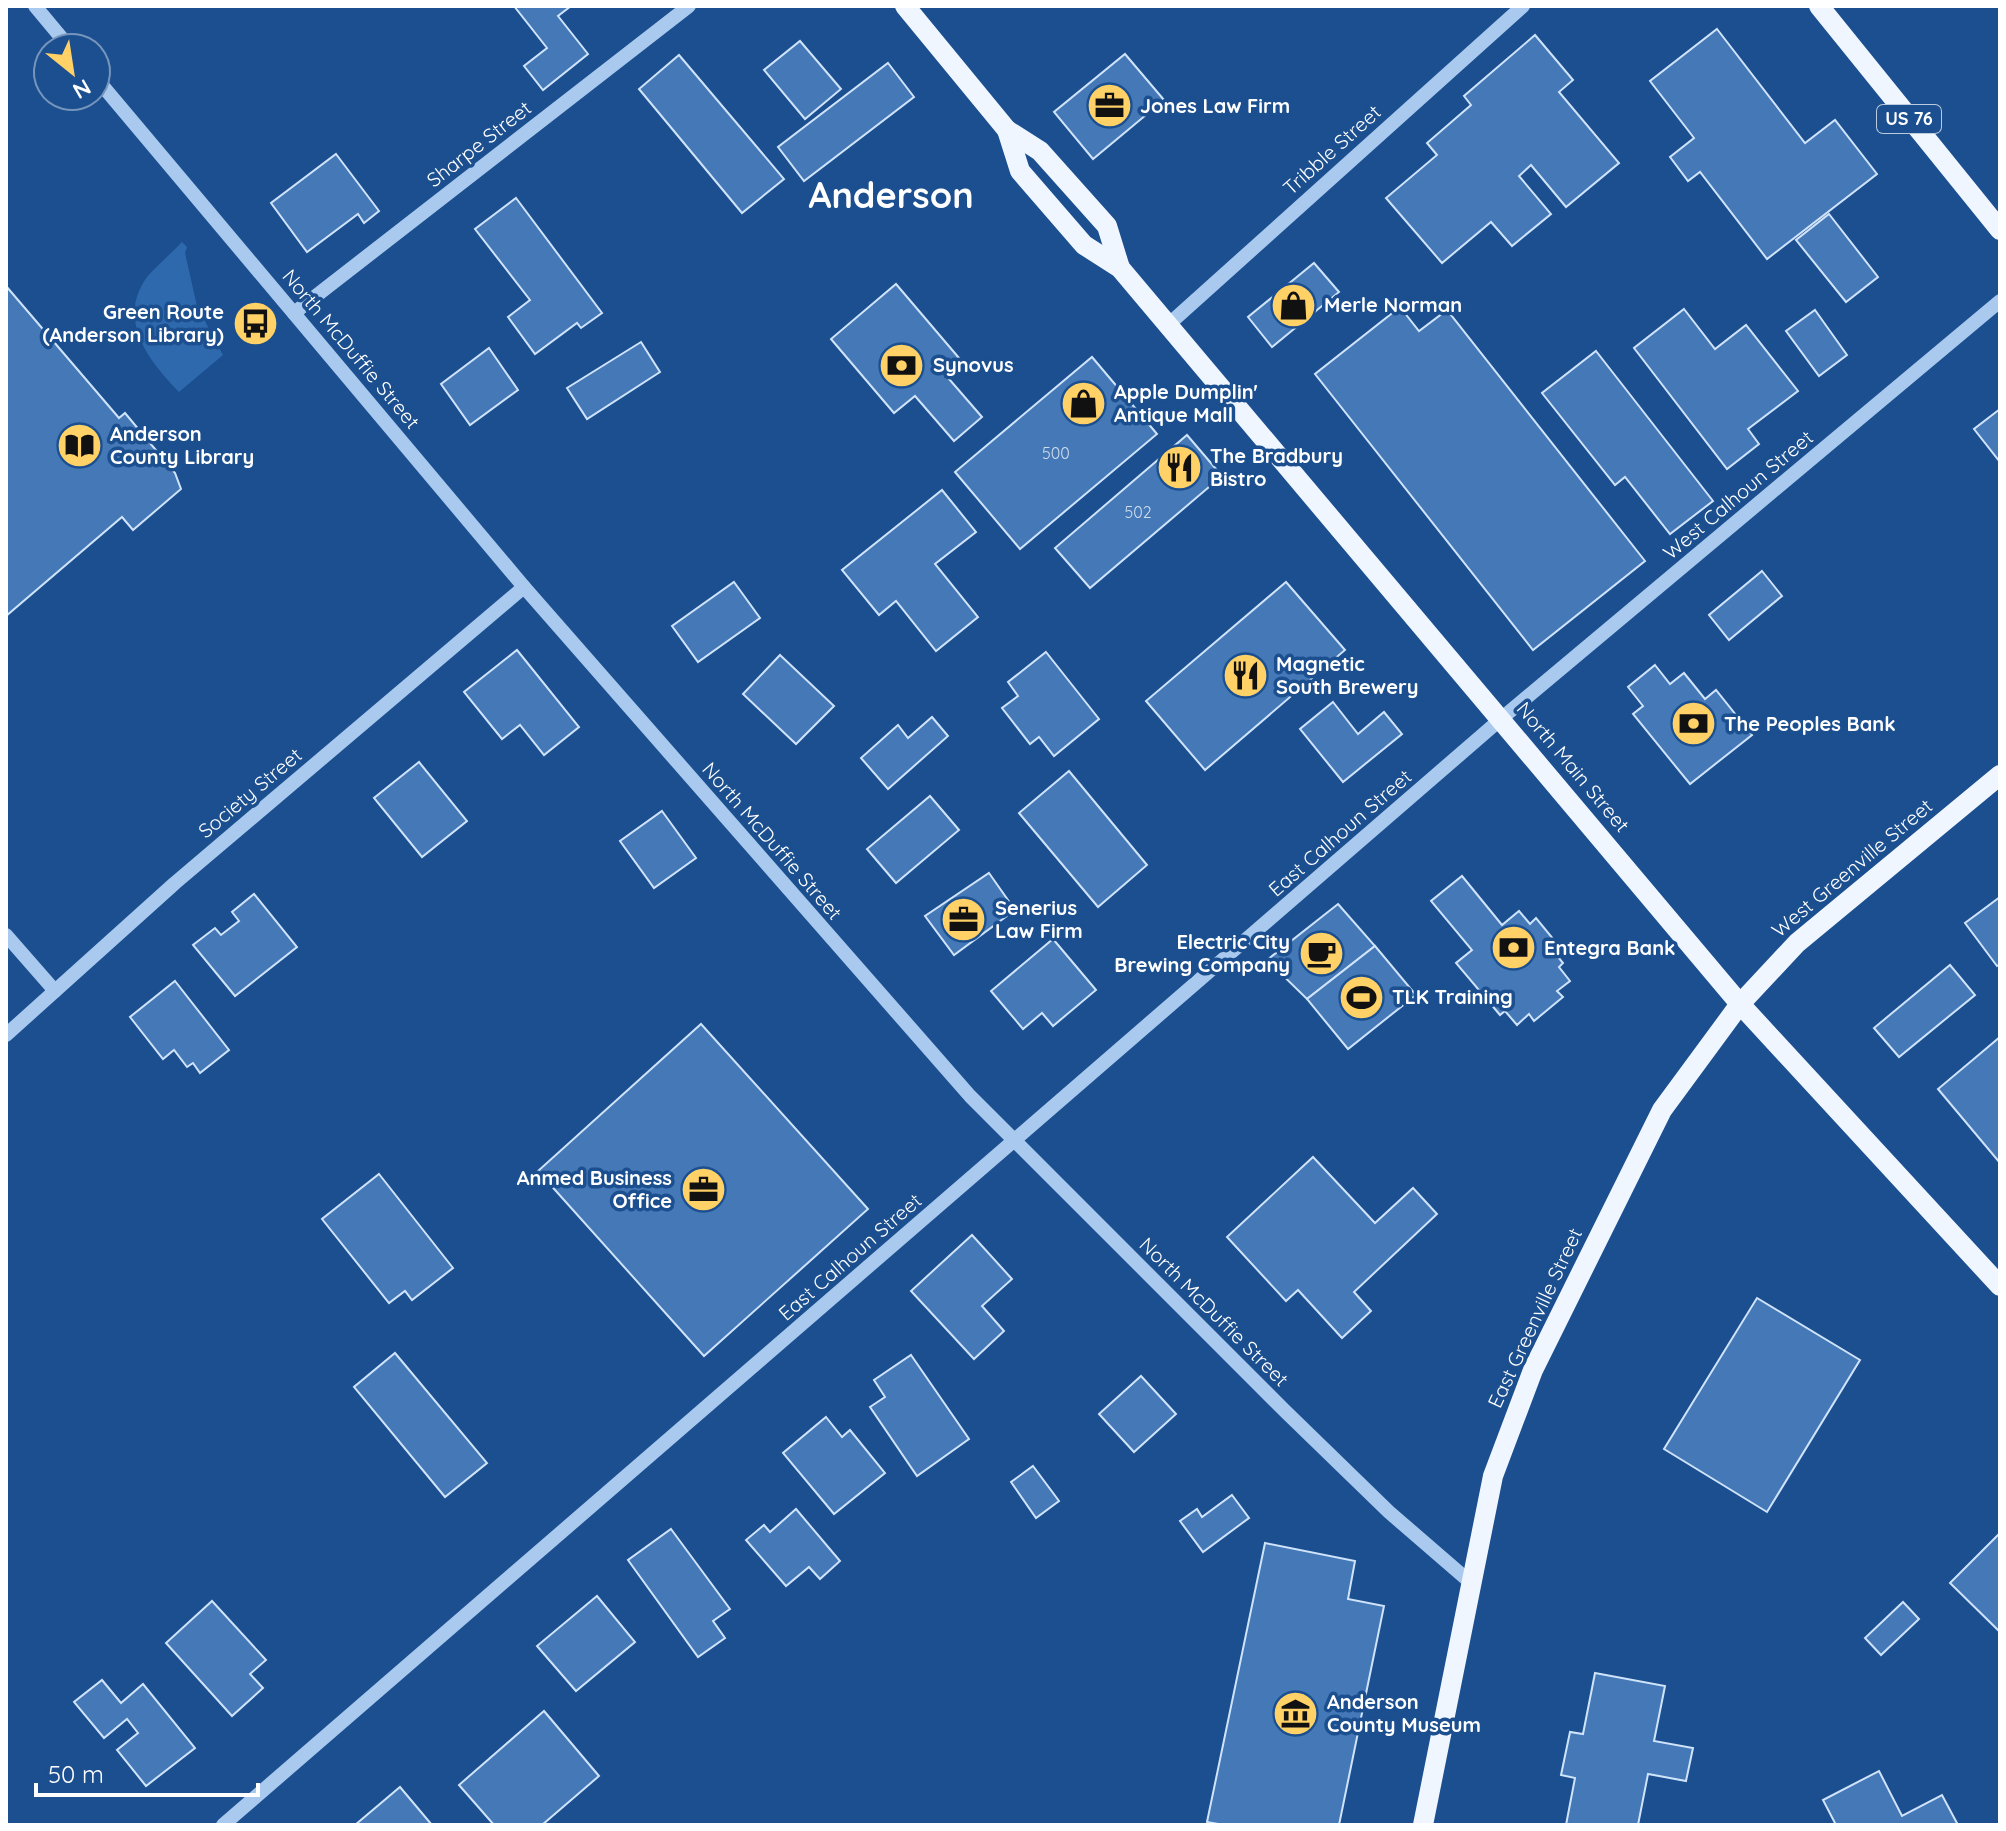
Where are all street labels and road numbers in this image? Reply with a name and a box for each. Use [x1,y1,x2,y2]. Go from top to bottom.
street label: Sharpe Street [421,95,536,192]
street label: Tribble Street [1278,99,1386,200]
road number: US 76 [1877,105,1941,133]
street label: North McDuffie Street [277,264,426,434]
street label: West Calhoun Street [1658,424,1818,565]
street label: North Main Street [1512,696,1635,837]
street label: Society Street [193,742,307,843]
street label: North McDuffie Street [697,757,848,925]
street label: East Calhoun Street [1263,764,1416,902]
street label: West Greenville Street [1766,793,1937,942]
street label: East Calhoun Street [773,1188,926,1326]
street label: East Greenville Street [1482,1224,1587,1412]
street label: North McDuffie Street [1135,1232,1294,1392]

